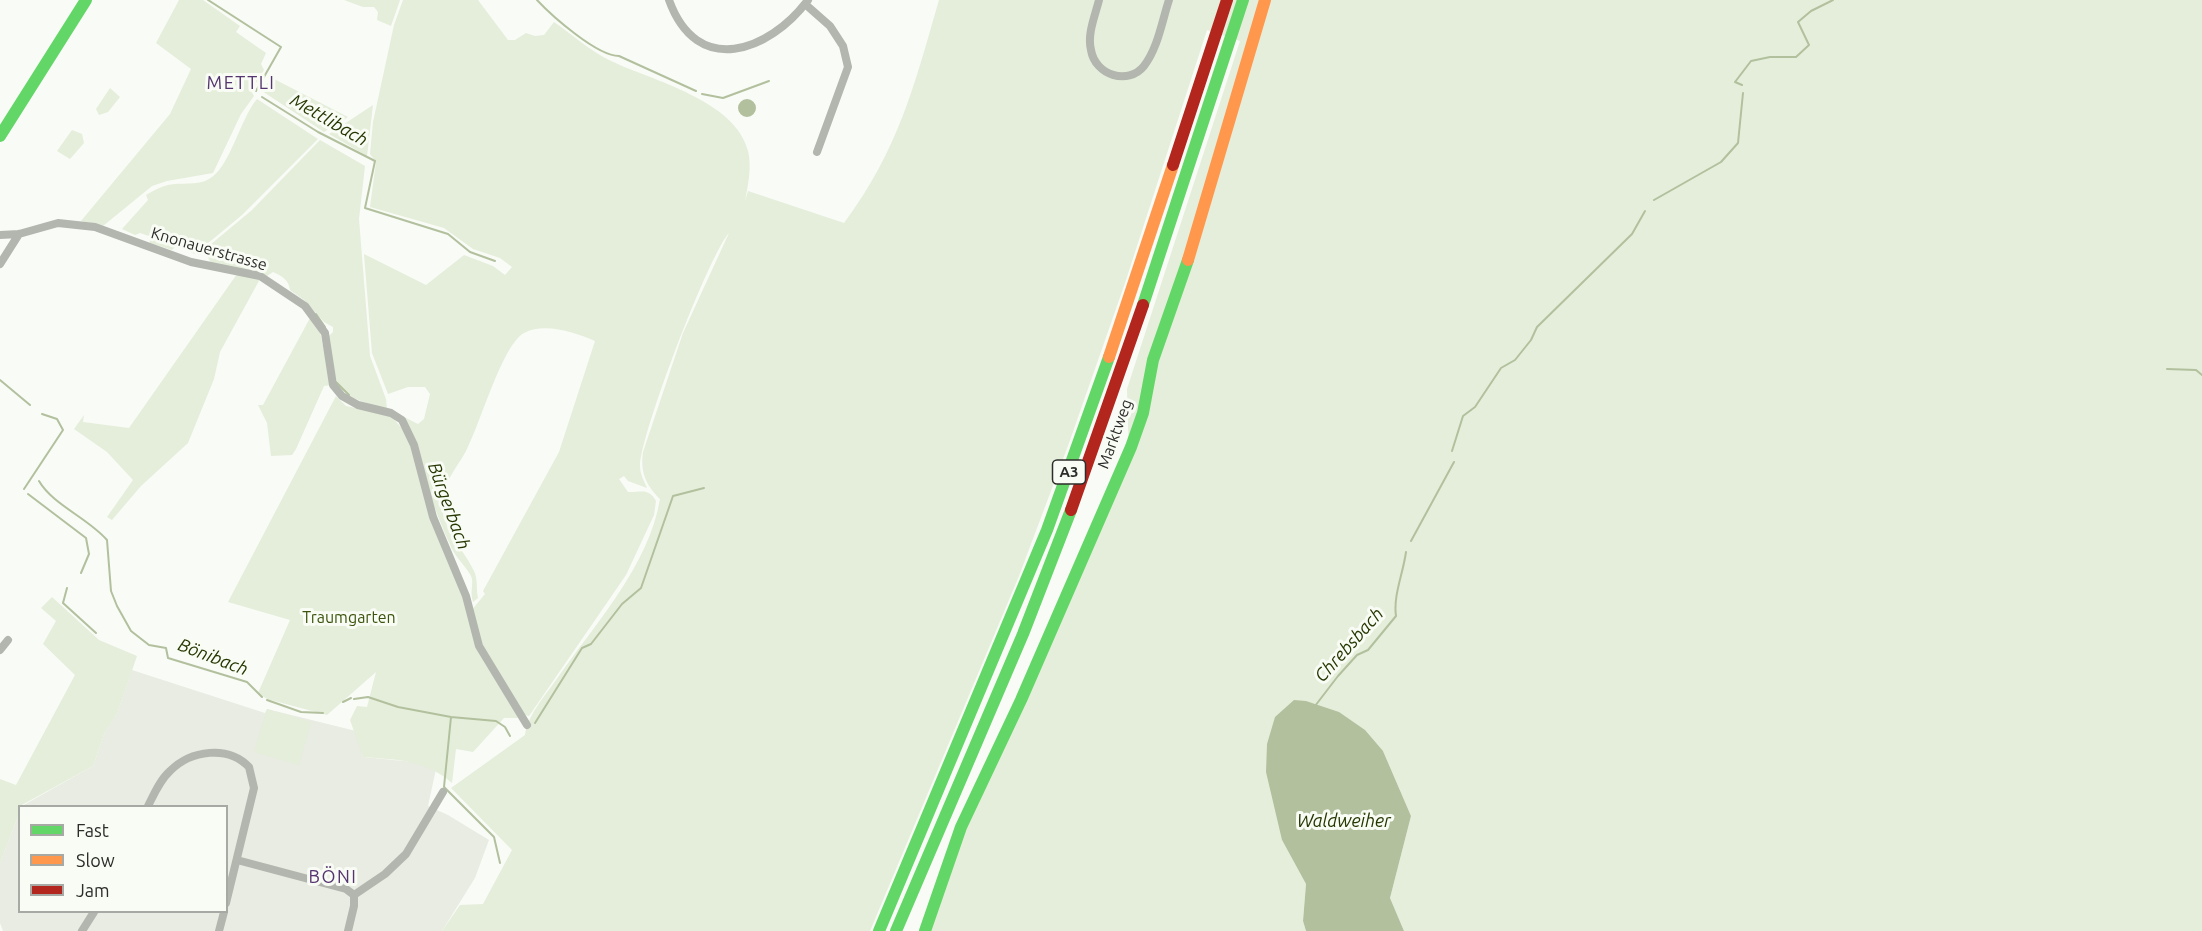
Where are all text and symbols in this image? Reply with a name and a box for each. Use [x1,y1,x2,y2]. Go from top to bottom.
district label: METTLI [207,72,275,94]
water label: Mettlibach [286,89,372,151]
street label: Knonauerstrasse [149,223,269,275]
street label: Marktweg [1093,396,1137,472]
water label: Bürgerbach [423,459,475,553]
road number: A3 [1052,460,1086,484]
water label: Chrebsbach [1310,603,1388,687]
park label: Traumgarten [302,608,396,628]
water label: Bönibach [175,634,251,680]
legend [18,805,228,913]
water label: Waldweiher [1297,810,1391,832]
text: Fast [76,820,109,840]
text: Slow [76,850,115,870]
district label: BÖNI [309,866,357,888]
text: Jam [76,880,110,900]

